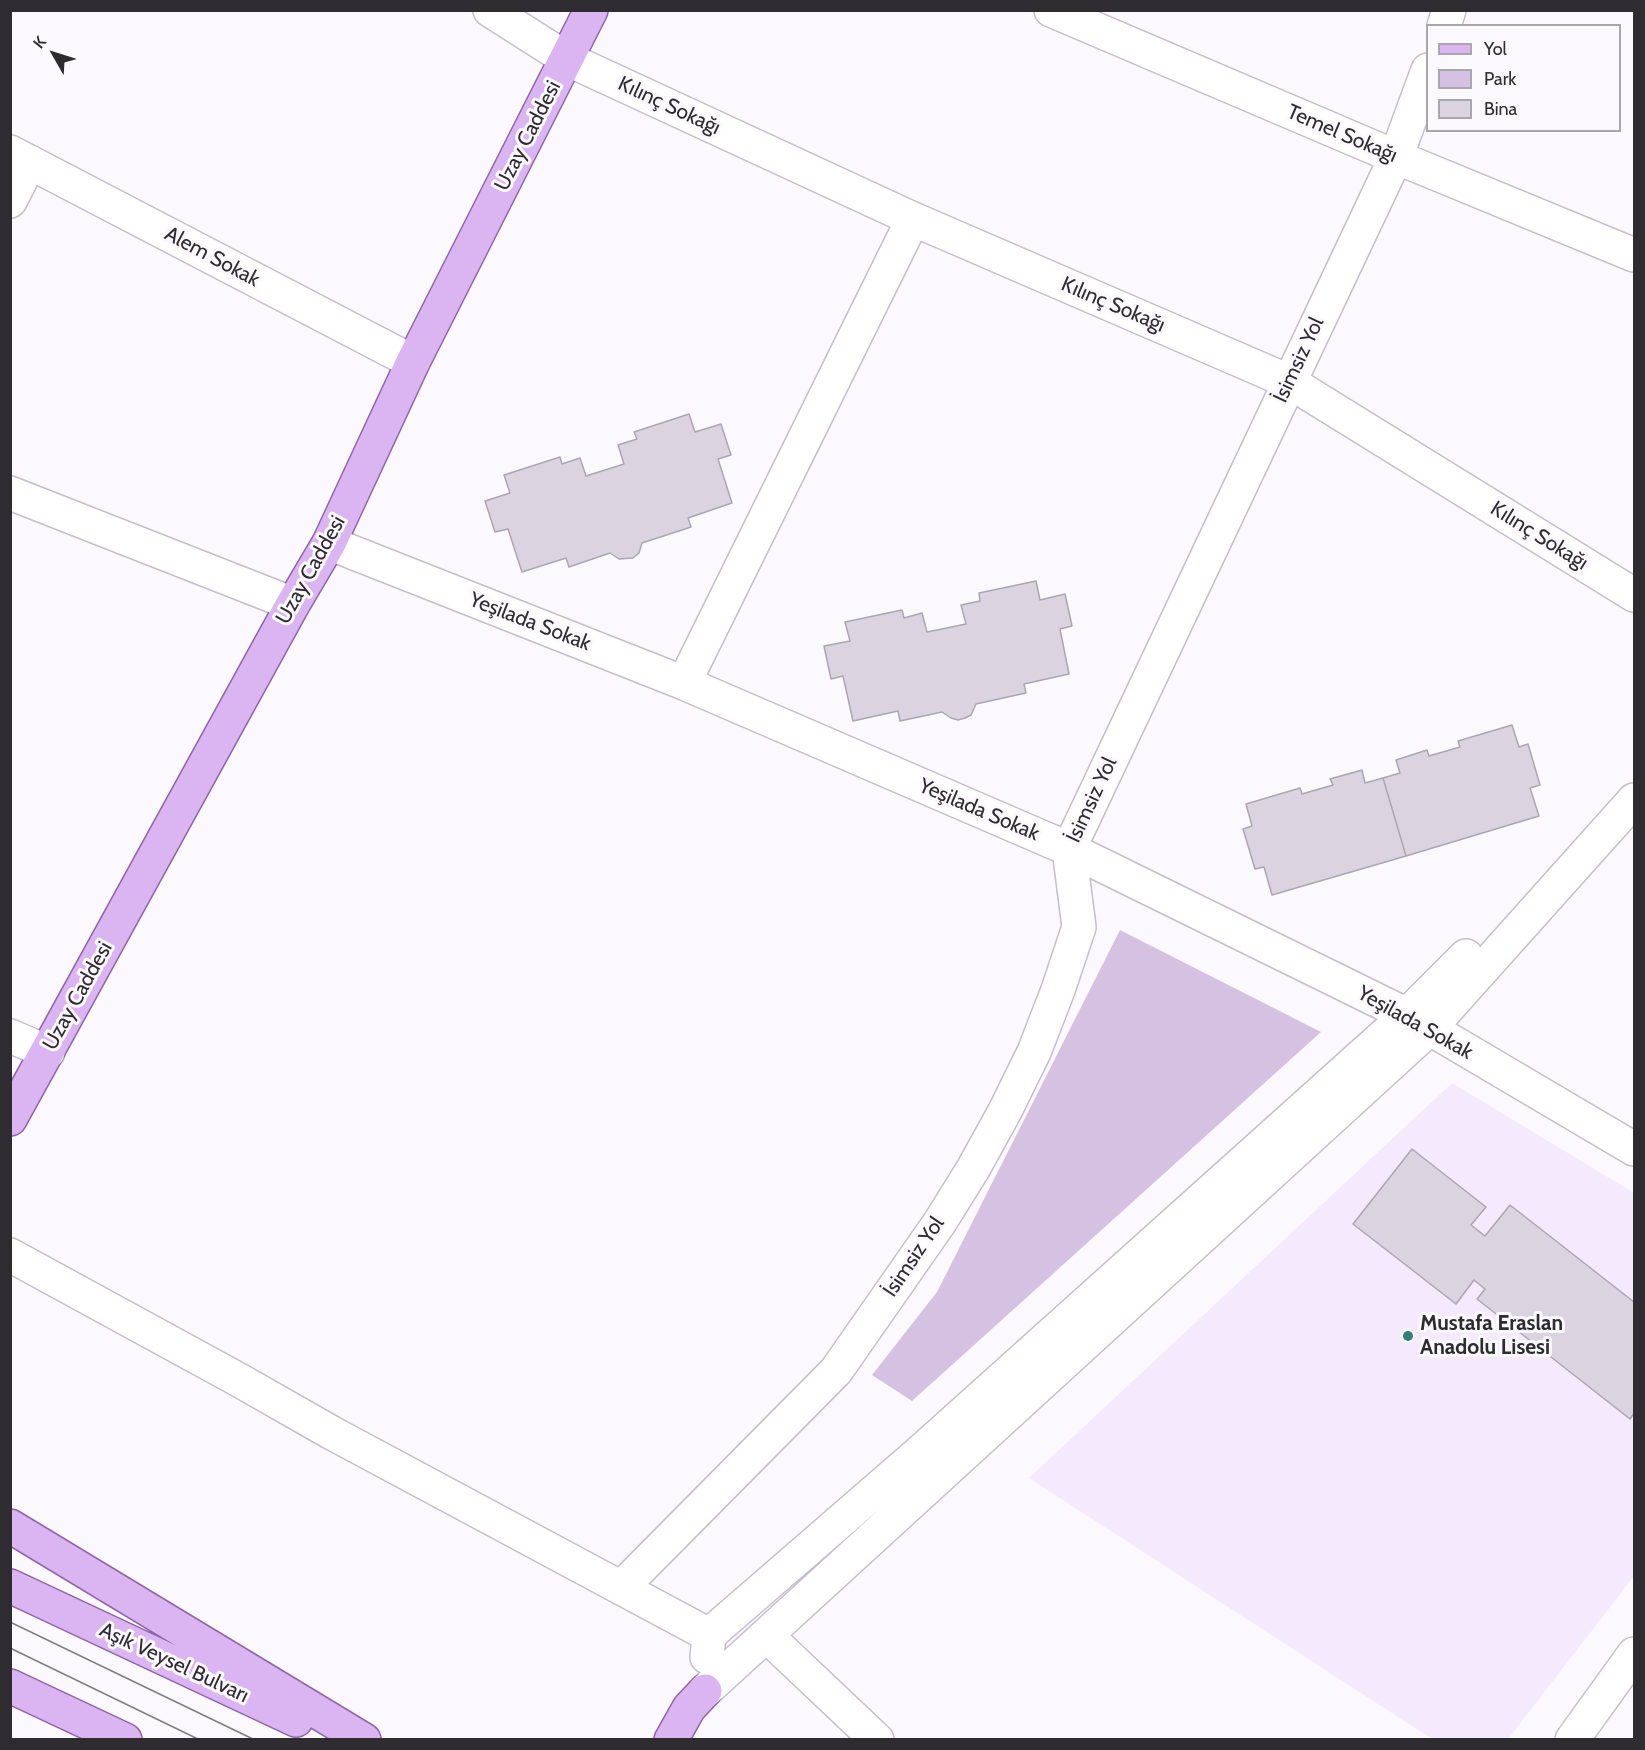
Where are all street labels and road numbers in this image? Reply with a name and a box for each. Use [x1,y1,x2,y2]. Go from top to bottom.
street label: Kılınç Sokağı [614,71,724,141]
street label: Uzay Caddesi [490,77,566,195]
street label: Temel Sokağı [1283,99,1401,169]
street label: Alem Sokak [160,221,264,293]
street label: Kılınç Sokağı [1057,272,1169,338]
street label: İsimsiz Yol [1268,313,1330,407]
street label: Kılınç Sokağı [1486,496,1592,576]
street label: Uzay Caddesi [271,511,351,629]
street label: Yeşilada Sokak [466,587,594,657]
street label: İsimsiz Yol [1061,753,1123,847]
street label: Yeşilada Sokak [915,773,1043,847]
street label: Uzay Caddesi [38,937,118,1055]
street label: Yeşilada Sokak [1353,981,1477,1065]
street label: İsimsiz Yol [878,1212,950,1302]
street label: Aşık Veysel Bulvarı [95,1617,253,1709]

